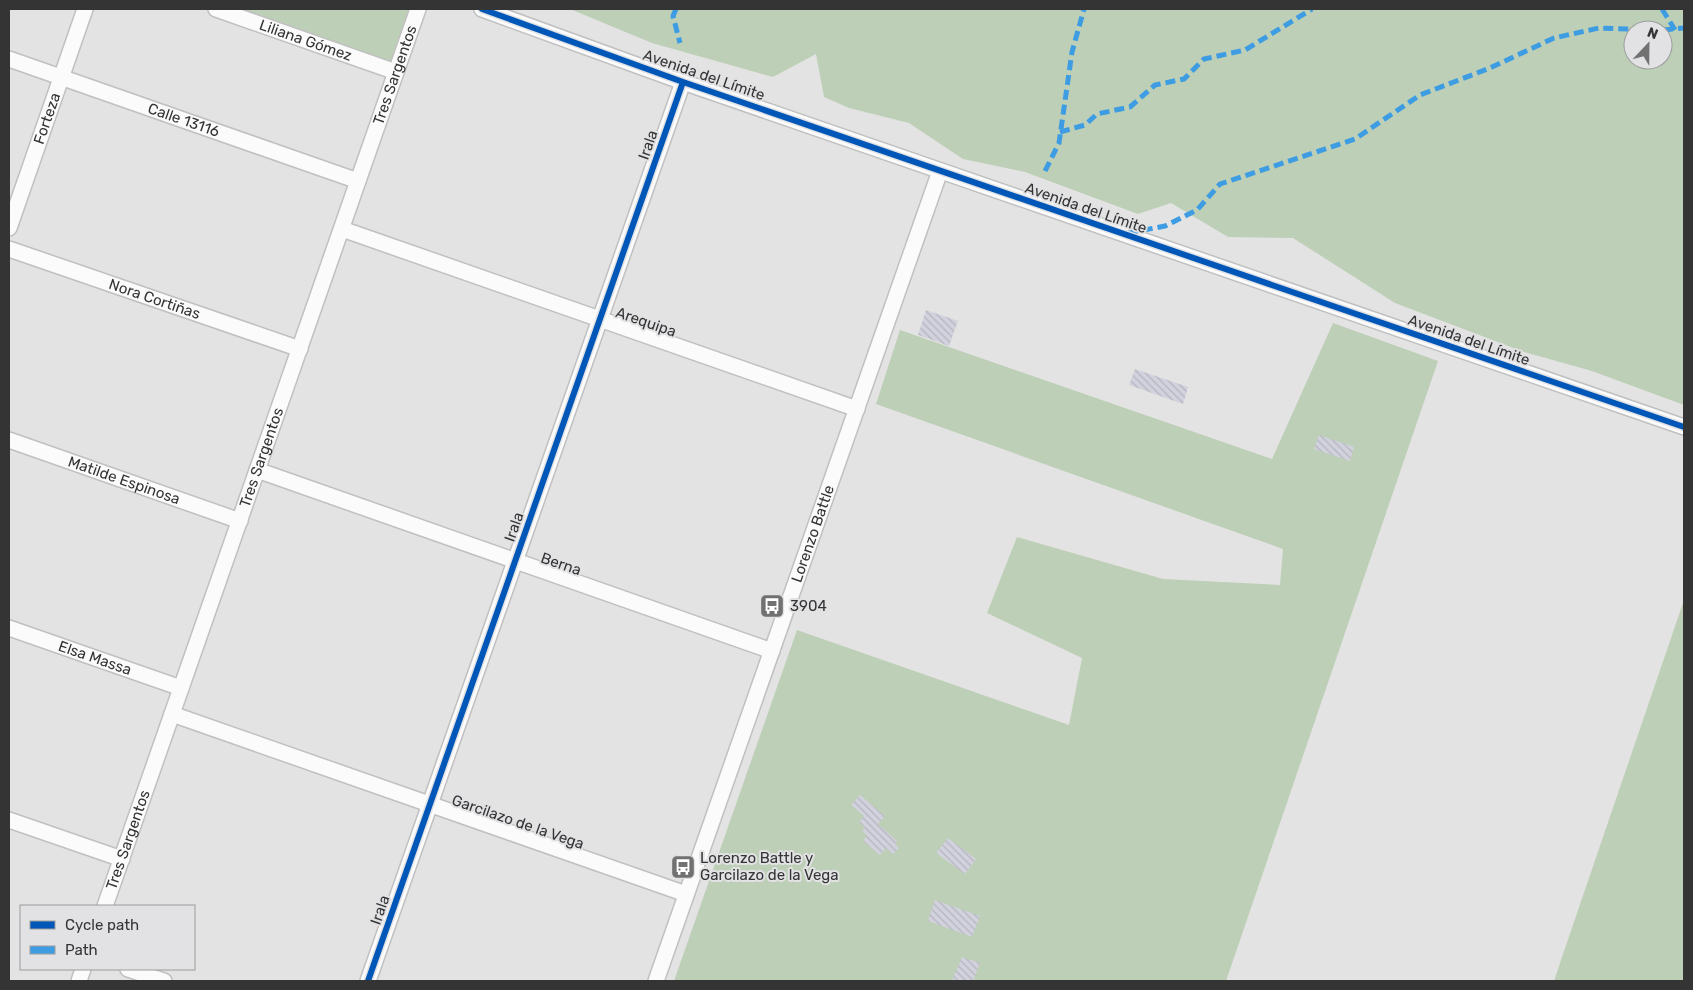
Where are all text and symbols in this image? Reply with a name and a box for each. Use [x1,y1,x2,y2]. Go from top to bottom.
street label: Liliana Gómez [257,16,355,65]
north arrow [1623,20,1673,70]
street label: Tres Sargentos [369,23,421,127]
text: N [1645,24,1661,43]
street label: Avenida del Límite [641,46,767,104]
street label: Forteza [30,90,64,146]
street label: Calle 13116 [145,99,222,141]
street label: Irala [635,128,661,162]
street label: Avenida del Límite [1023,179,1149,237]
street label: Nora Cortiñas [107,275,203,323]
street label: Arequipa [613,303,679,341]
street label: Avenida del Límite [1406,311,1532,369]
street label: Tres Sargentos [236,405,287,510]
street label: Matilde Espinosa [66,452,182,508]
street label: Lorenzo Battle [787,483,838,585]
street label: Irala [501,510,527,544]
street label: Berna [538,549,584,579]
bus stop icon: 3904 [759,593,785,619]
place label: 3904 [790,597,827,615]
street label: Elsa Massa [56,637,134,679]
street label: Tres Sargentos [102,787,154,892]
street label: Garcilazo de la Vega [450,791,586,853]
place label: Lorenzo Battle y Garcilazo de la Vega [700,849,839,884]
bus stop icon: Lorenzo Battle y Garcilazo de la Vega [670,854,696,880]
street label: Irala [367,893,393,927]
legend [20,905,195,970]
text: Cycle path [65,916,139,934]
text: Path [65,941,98,959]

